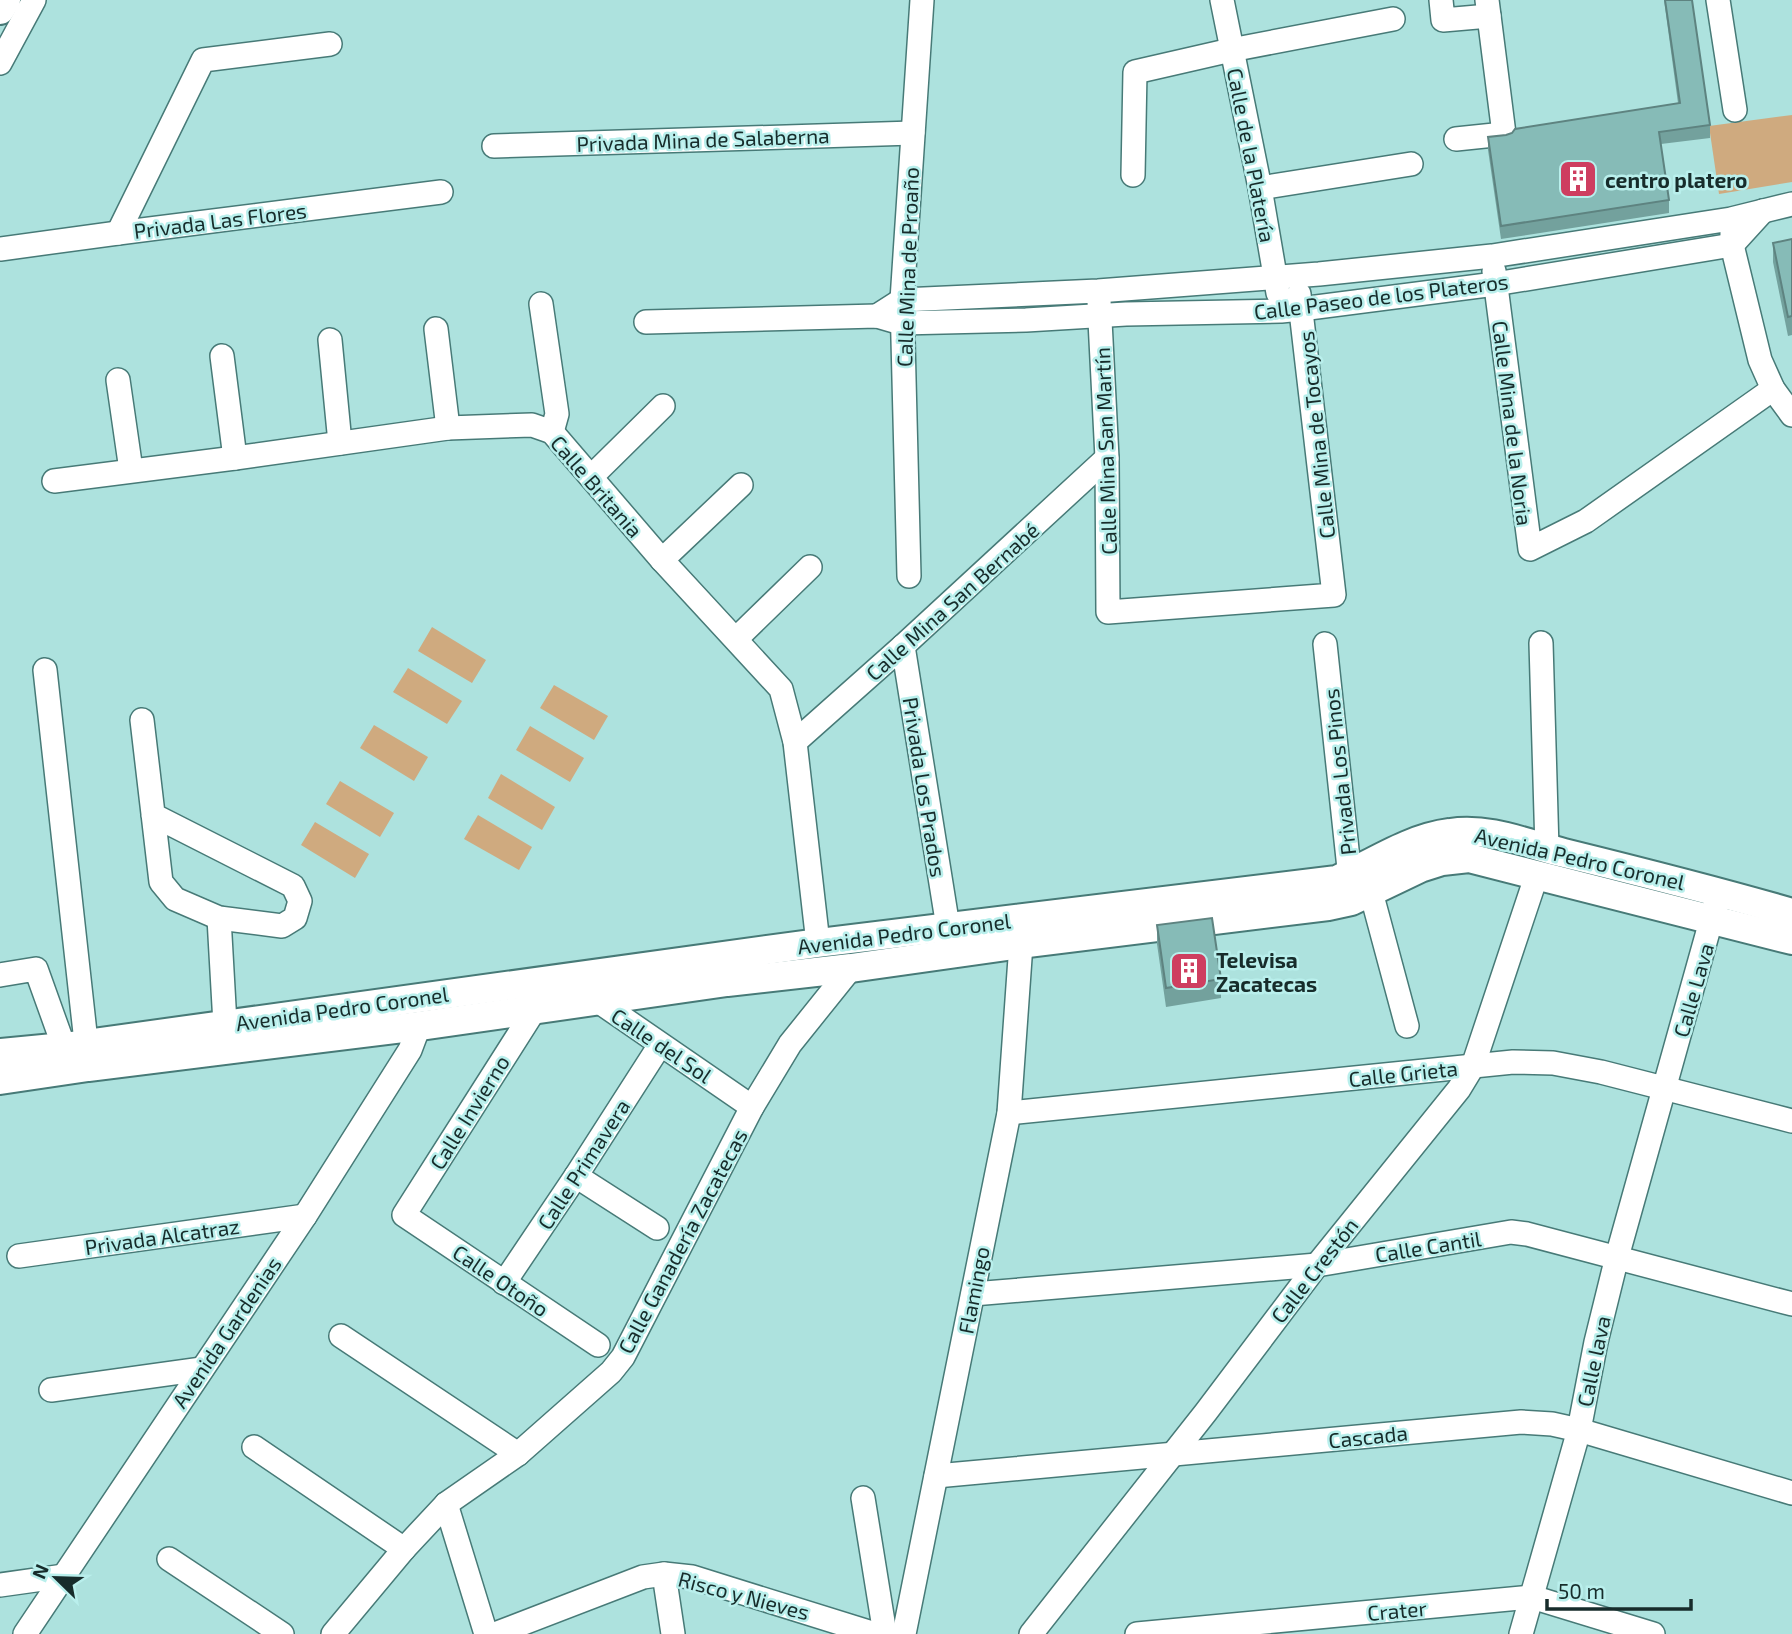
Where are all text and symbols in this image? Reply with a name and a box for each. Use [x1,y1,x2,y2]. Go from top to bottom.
street label: Calle de la Platería [1223,66,1281,244]
street label: Privada Mina de Salaberna [576,122,830,156]
building icon: centro platero [1557,158,1599,200]
street label: Calle Mina de Proaño [891,167,923,367]
place label: centro platero [1605,167,1747,192]
street label: Privada Las Flores [132,197,308,243]
street label: Calle Paseo de los Plateros [1252,268,1510,324]
street label: Calle Mina de la Noria [1488,319,1538,527]
street label: Calle Mina de Tocayos [1293,330,1339,540]
street label: Calle Mina San Martín [1089,347,1121,555]
street label: Calle Britania [546,430,648,542]
street label: Calle Mina San Bernabé [860,517,1044,685]
street label: Privada Los Pinos [1318,688,1360,856]
street label: Privada Los Prados [898,695,952,879]
street label: Avenida Pedro Coronel [1473,822,1688,894]
street label: Avenida Pedro Coronel [796,907,1013,958]
street label: Calle Lava [1668,940,1718,1040]
place label: Televisa Zacatecas [1216,947,1317,996]
building icon: Televisa Zacatecas [1168,950,1210,992]
street label: Avenida Pedro Coronel [234,981,451,1035]
street label: Calle del Sol [607,1002,718,1088]
street label: Calle Invierno [424,1050,514,1174]
street label: Calle Grieta [1347,1055,1459,1091]
street label: Calle Primavera [532,1094,634,1234]
street label: Calle Ganadería Zacatecas [612,1125,752,1357]
street label: Privada Alcatraz [83,1213,241,1259]
street label: Calle Crestón [1265,1213,1363,1327]
street label: Calle Cantil [1373,1225,1484,1267]
street label: Calle Otoño [448,1239,554,1321]
street label: Flamingo [952,1244,994,1336]
street label: Avenida Gardenias [166,1252,286,1412]
street label: Calle lava [1571,1313,1615,1409]
street label: Cascada [1327,1419,1409,1453]
north arrow [21,1543,91,1613]
text: N [27,1560,53,1582]
street label: Risco y Nieves [676,1566,812,1624]
scale bar [1547,1568,1690,1612]
text: 50 m [1558,1578,1605,1603]
street label: Crater [1366,1595,1428,1625]

